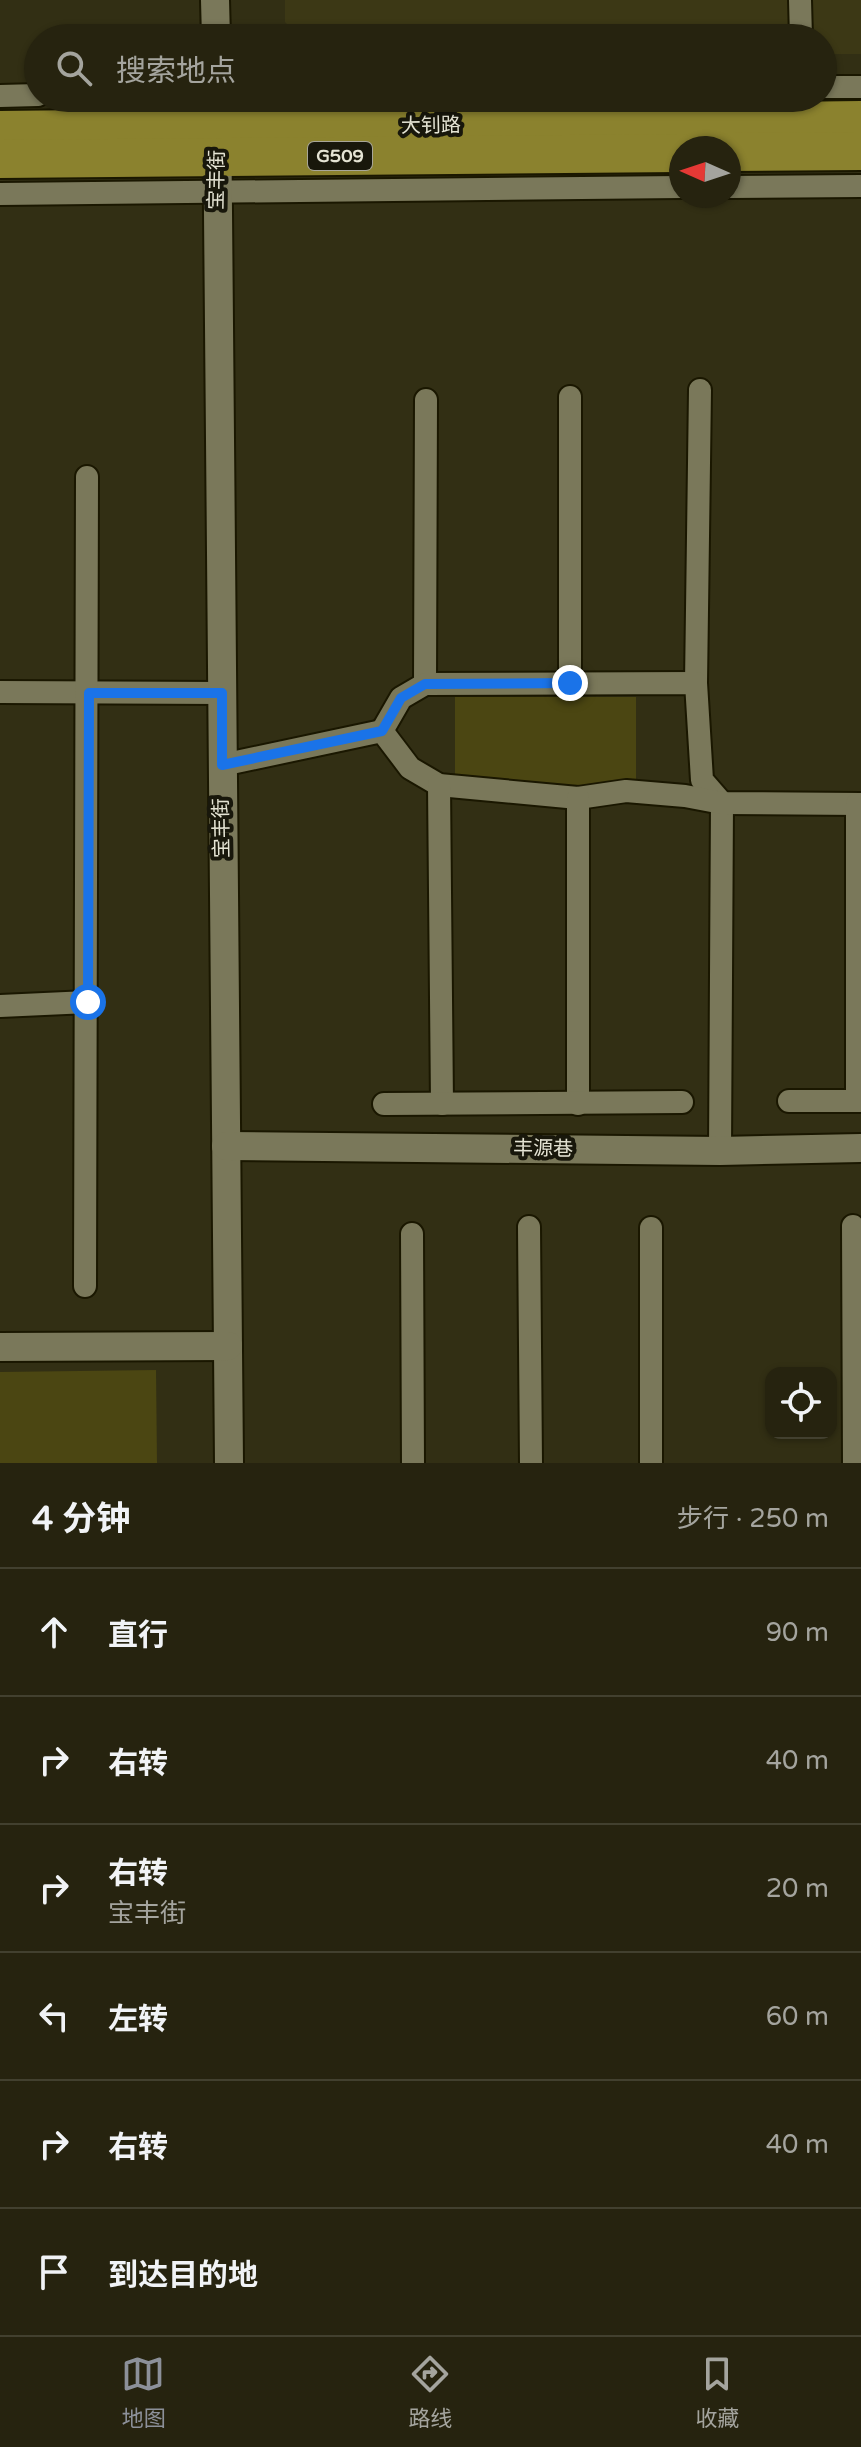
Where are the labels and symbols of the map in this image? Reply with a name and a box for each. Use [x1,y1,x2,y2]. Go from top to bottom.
street label: 大钊路 [401,113,461,139]
north arrow [669,136,741,208]
road number: G509 [308,142,372,170]
street label: 宝丰街 [204,150,230,210]
route end [552,665,588,701]
street label: 宝丰街 [209,798,235,858]
route start [70,984,106,1020]
street label: 丰源巷 [513,1136,573,1162]

